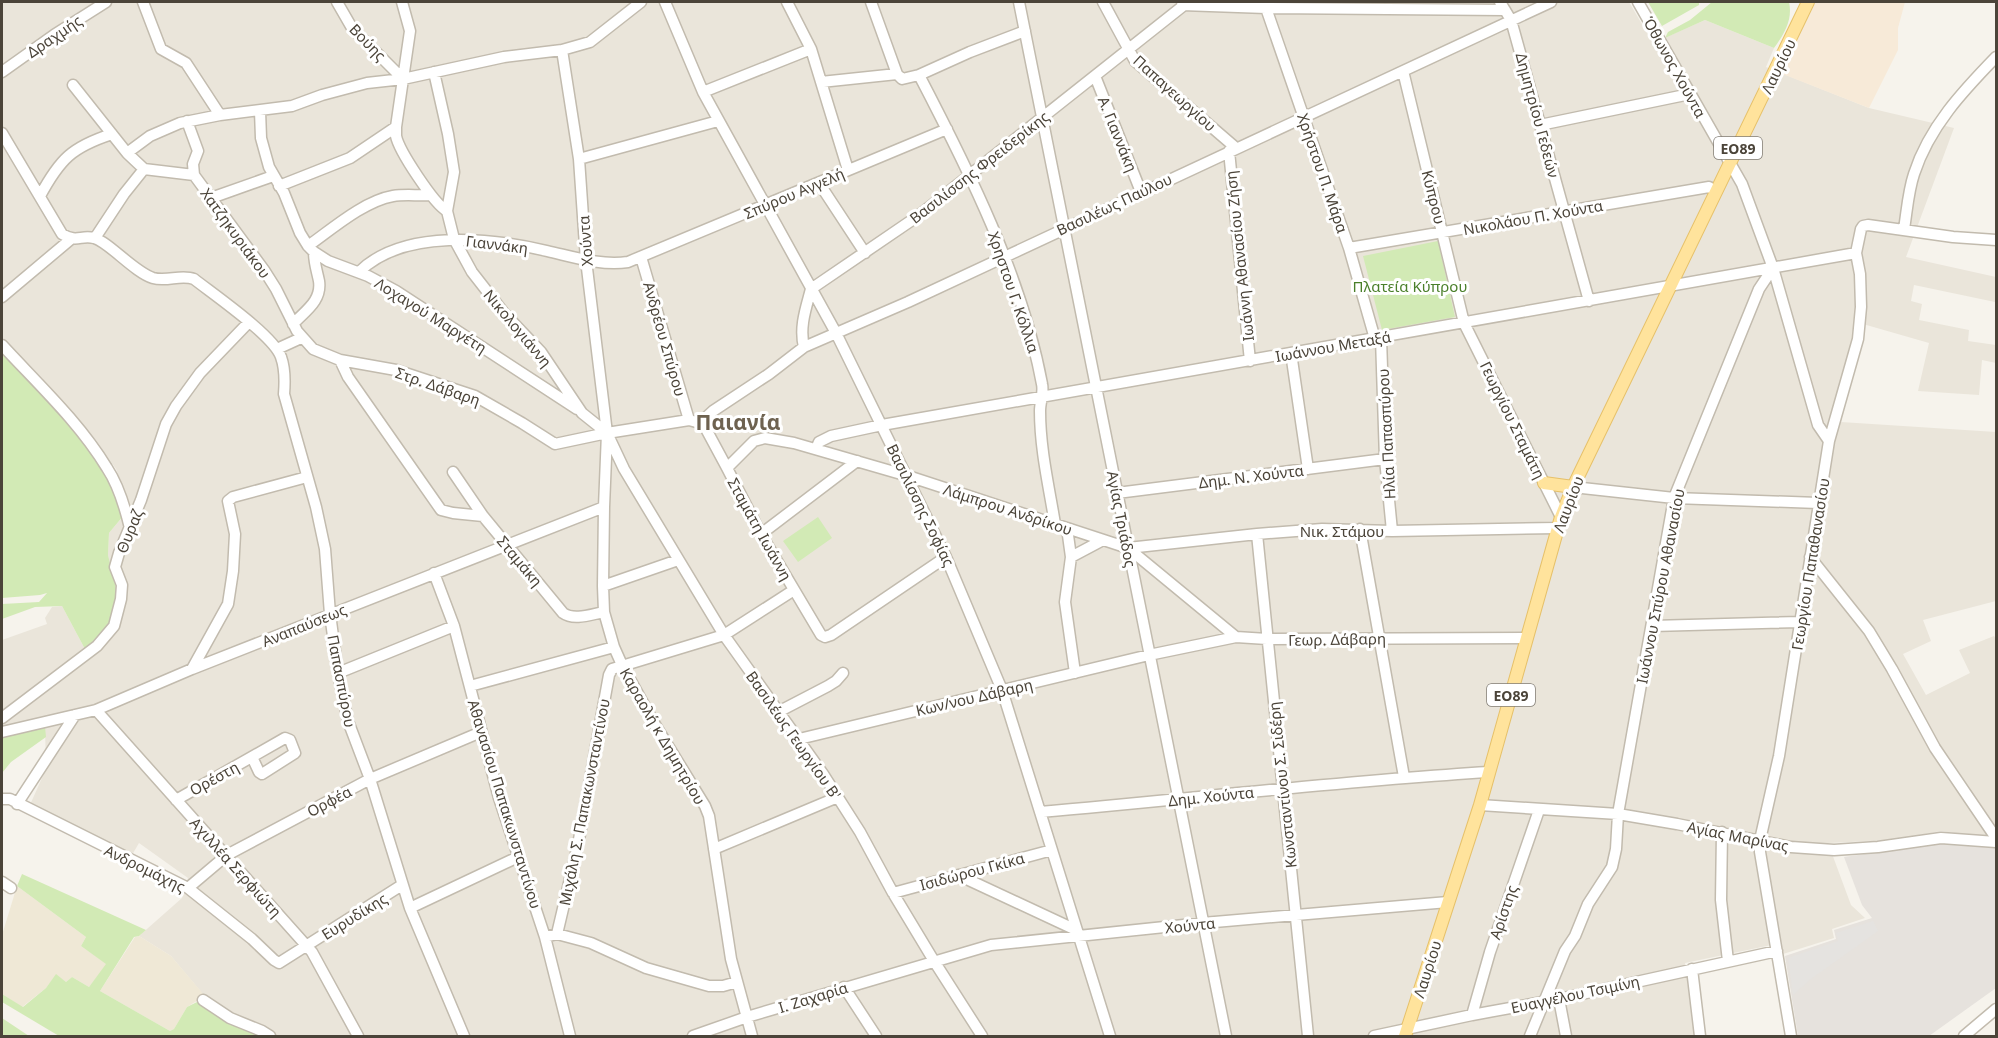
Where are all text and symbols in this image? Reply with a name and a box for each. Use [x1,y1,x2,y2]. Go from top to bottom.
street label: Δραχμής [22,10,86,62]
street label: Όθωνος Χούντα [1639,13,1711,122]
street label: Βούης [345,19,391,65]
street label: Λαυρίου [1756,35,1800,97]
street label: Παπαγεωργίου [1129,50,1221,136]
street label: Δημητρίου Γεδεών [1512,50,1564,180]
street label: Α. Γιαννάκη [1094,93,1142,175]
street label: Βασιλίσσης Φρειδερίκης [905,106,1053,228]
street label: Χρήστου Π. Μάρα [1293,111,1353,236]
road number: ΕΟ89 [1714,137,1762,159]
street label: Σπύρου Αγγελή [741,163,847,223]
street label: Βασιλέως Παύλου [1053,168,1175,240]
street label: Κύπρου [1418,168,1450,226]
street label: Ιωάννη Αθανασίου Ζήση [1220,170,1258,342]
street label: Χατζηκυριάκου [196,184,276,282]
street label: Νικολάου Π. Χούντα [1462,195,1605,239]
street label: Χούντα [573,214,597,267]
street label: Χρηστου Γ. Κόλλια [984,229,1044,356]
street label: Γιαννάκη [465,230,529,258]
street label: Λοχαγού Μαργέτη [371,273,491,357]
park label: Πλατεία Κύπρου [1353,276,1467,296]
street label: Ανδρέου Σπύρου [639,279,691,399]
street label: Νικολογιάννη [480,285,556,371]
street label: Ιωάννου Μεταξά [1274,326,1393,366]
street label: Γεωργίου Σταμάτη [1476,358,1550,482]
street label: Στρ. Δάβαρη [393,362,483,410]
street label: Ηλία Παπασπύρου [1373,368,1399,500]
district label: Παιανία [696,408,781,436]
street label: Βασιλίσσης Σοφίας [883,441,959,569]
street label: Δημ. Ν. Χούντα [1197,460,1305,492]
street label: Αγίας Τριάδος [1103,469,1141,569]
street label: Λαυρίου [1548,473,1588,535]
street label: Σταμάτη Ιωάννη [723,474,797,584]
street label: Γεωργίου Παπαθανασίου [1786,476,1834,652]
street label: Λάμπρου Ανδρίκου [941,479,1075,539]
street label: Ιωάννου Σπύρου Αθανασίου [1631,487,1689,685]
street label: Θυραζ [111,506,147,556]
street label: Νικ. Στάμου [1300,521,1384,541]
street label: Σταμάκη [493,531,547,591]
street label: Αναπαύσεως [259,599,349,651]
street label: Γεωρ. Δάβαρη [1288,628,1386,650]
street label: Παπασπύρου [323,633,361,729]
street label: Καραολή κ Δημητρίου [616,664,710,808]
street label: Βασιλέως Γεωργίου Β' [742,667,846,803]
street label: Κων/νου Δάβαρη [914,674,1034,720]
road number: ΕΟ89 [1487,684,1535,706]
street label: Αθανασίου Παπακωνσταντίνου [464,697,546,911]
street label: Μιχάλη Σ. Παπακωνσταντίνου [554,697,614,907]
street label: Κωνσταντίνου Σ. Σιδέρη [1263,701,1301,869]
street label: Ορέστη [186,756,242,800]
street label: Ορφέα [303,781,355,821]
street label: Δημ. Χούντα [1167,781,1256,810]
street label: Αχιλλέα Σερφιώτη [186,813,286,921]
street label: Αγίας Μαρίνας [1685,816,1791,856]
street label: Ανδρομάχης [101,840,189,896]
street label: Ισιδώρου Γκίκα [917,847,1027,895]
street label: Αρίστης [1484,882,1522,942]
street label: Ευρυδίκης [318,888,390,944]
street label: Χούντα [1164,912,1217,938]
street label: Λαυρίου [1408,938,1446,1000]
street label: Ευαγγέλου Τσιμίνη [1509,971,1641,1017]
street label: Ι. Ζαχαρία [776,977,851,1017]

